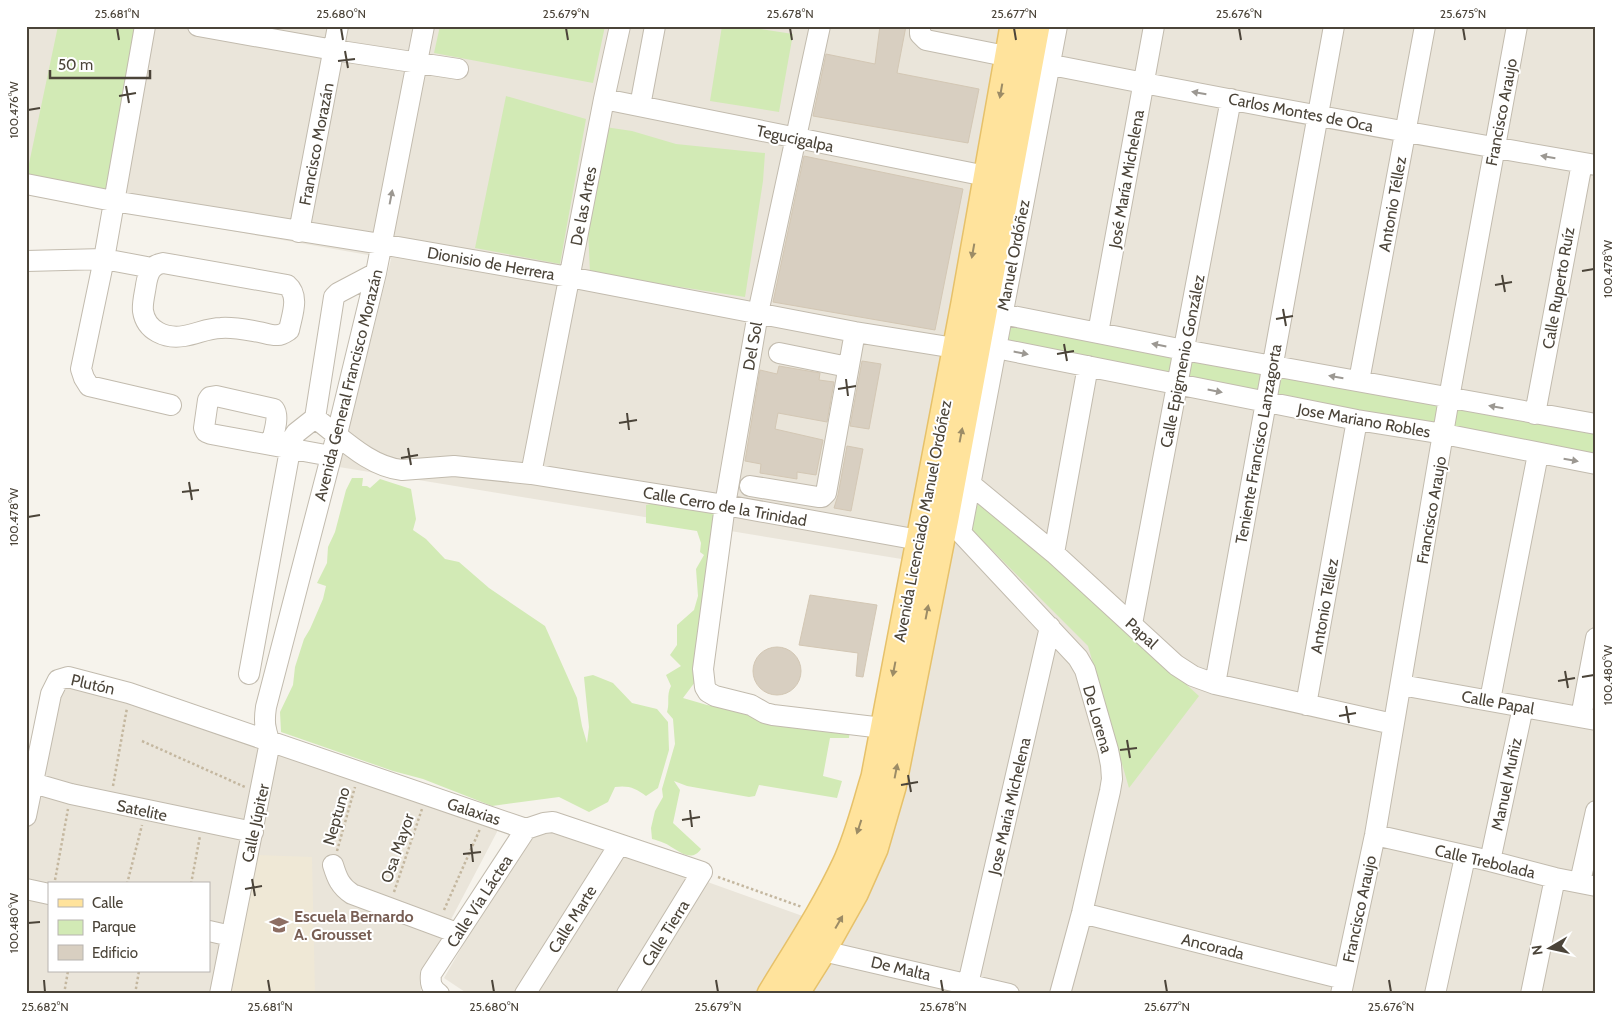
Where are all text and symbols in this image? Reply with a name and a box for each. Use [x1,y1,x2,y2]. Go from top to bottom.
text: 25.681°N [94,6,140,21]
text: 25.680°N [316,6,366,21]
text: 25.679°N [543,6,589,21]
text: 25.678°N [766,6,814,21]
text: 25.677°N [991,6,1037,21]
text: 25.676°N [1216,6,1262,21]
text: 25.675°N [1440,6,1486,21]
scale bar [50,48,150,80]
text: 50 m [58,56,93,74]
street label: Francisco Araujo [1482,57,1521,167]
text: 100.476°W [6,81,21,139]
street label: Francisco Morazán [295,81,338,207]
one-way arrow [997,84,1005,99]
one-way arrow [1190,88,1206,96]
street label: Carlos Montes de Oca [1227,89,1375,136]
street label: José María Michelena [1105,108,1148,251]
street label: Tegucigalpa [755,121,836,156]
one-way arrow [1539,152,1555,160]
street label: Antonio Téllez [1375,155,1410,253]
street label: De las Artes [567,165,601,247]
one-way arrow [387,188,395,204]
street label: Manuel Ordóñez [993,197,1034,312]
street label: Calle Ruperto Ruíz [1538,225,1579,350]
text: 100.478°W [1600,239,1615,298]
street label: Dionisio de Herrera [426,243,556,284]
one-way arrow [968,244,976,260]
street label: Avenida General Francisco Morazán [310,267,387,503]
street label: Calle Epigmenio González [1156,273,1209,449]
street label: Del Sol [739,320,766,372]
one-way arrow [1152,341,1167,349]
street label: Teniente Francisco Lanzagorta [1232,342,1286,546]
one-way arrow [1013,349,1028,357]
one-way arrow [1328,373,1344,381]
one-way arrow [1207,387,1222,395]
street label: Avenida Licenciado Manuel Ordóñez [890,398,955,644]
street label: Jose Mariano Robles [1295,399,1432,442]
one-way arrow [1488,402,1504,410]
one-way arrow [957,426,965,442]
street label: Francisco Araujo [1413,455,1450,565]
one-way arrow [1563,456,1579,464]
street label: Calle Cerro de la Trinidad [642,483,808,530]
text: 100.478°W [6,487,21,546]
street label: Antonio Téllez [1307,557,1342,655]
one-way arrow [924,603,932,619]
street label: Papal [1122,614,1162,653]
text: 100.480°W [1600,644,1615,705]
one-way arrow [890,661,898,677]
street label: Plutón [69,670,117,699]
street label: De Lorena [1079,683,1116,756]
street label: Calle Papal [1460,687,1536,718]
street label: Jose Maria Michelena [984,735,1035,878]
street label: Manuel Muñiz [1487,735,1526,832]
one-way arrow [893,763,901,779]
street label: Calle Júpiter [238,781,273,864]
street label: Neptuno [319,785,354,847]
street label: Galaxias [445,794,503,829]
street label: Satelite [115,796,169,825]
street label: Osa Mayor [377,810,419,885]
one-way arrow [854,820,862,835]
street label: Calle Trebolada [1433,841,1537,882]
street label: Calle Vía Láctea [443,851,516,951]
street label: Francisco Araujo [1339,854,1380,964]
legend [48,882,210,972]
street label: Calle Marte [544,882,601,957]
text: 100.480°W [6,892,21,953]
text: Calle [92,894,123,912]
street label: Calle Tierra [638,896,693,970]
place label: Escuela Bernardo A. Grousset [294,907,414,944]
school or university icon: Escuela Bernardo A. Grousset [268,914,290,936]
one-way arrow [835,916,844,929]
text: Parque [92,918,136,936]
north arrow [1524,922,1574,972]
street label: Ancorada [1180,930,1247,964]
text: Edificio [92,944,138,962]
text: N [1527,944,1547,956]
street label: De Malta [869,952,933,985]
text: 25.682°N [21,999,69,1014]
text: 25.681°N [247,999,293,1014]
text: 25.680°N [469,999,519,1014]
text: 25.679°N [695,999,741,1014]
text: 25.678°N [919,999,967,1014]
text: 25.677°N [1144,999,1190,1014]
text: 25.676°N [1368,999,1414,1014]

